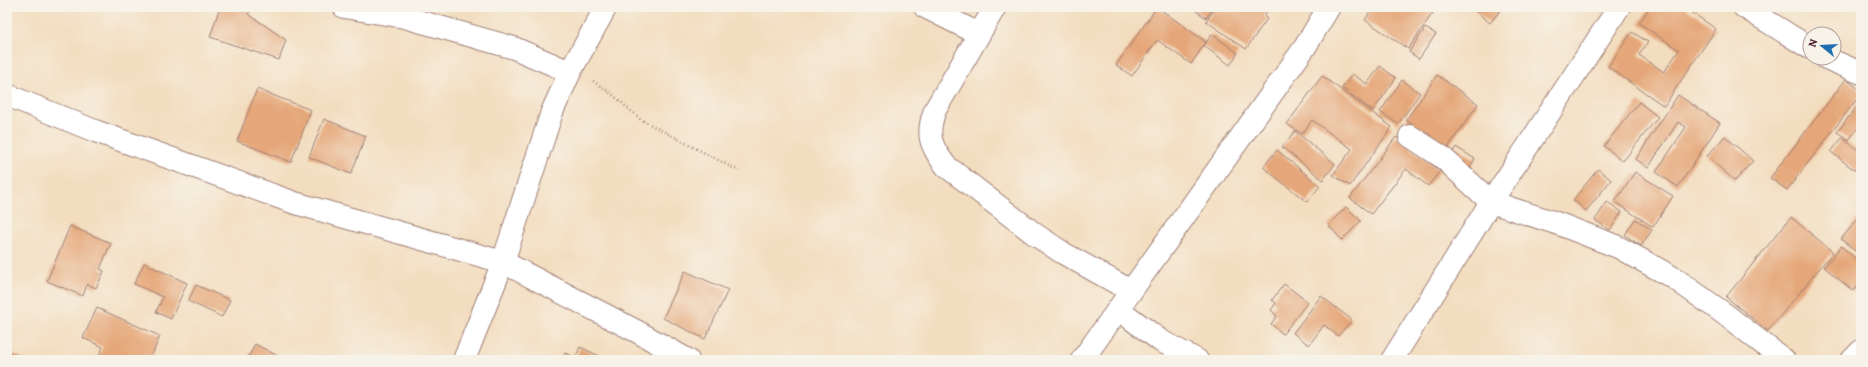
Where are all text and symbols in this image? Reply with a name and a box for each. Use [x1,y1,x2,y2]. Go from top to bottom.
north arrow [1802,26,1842,66]
text: N [1805,37,1821,49]

